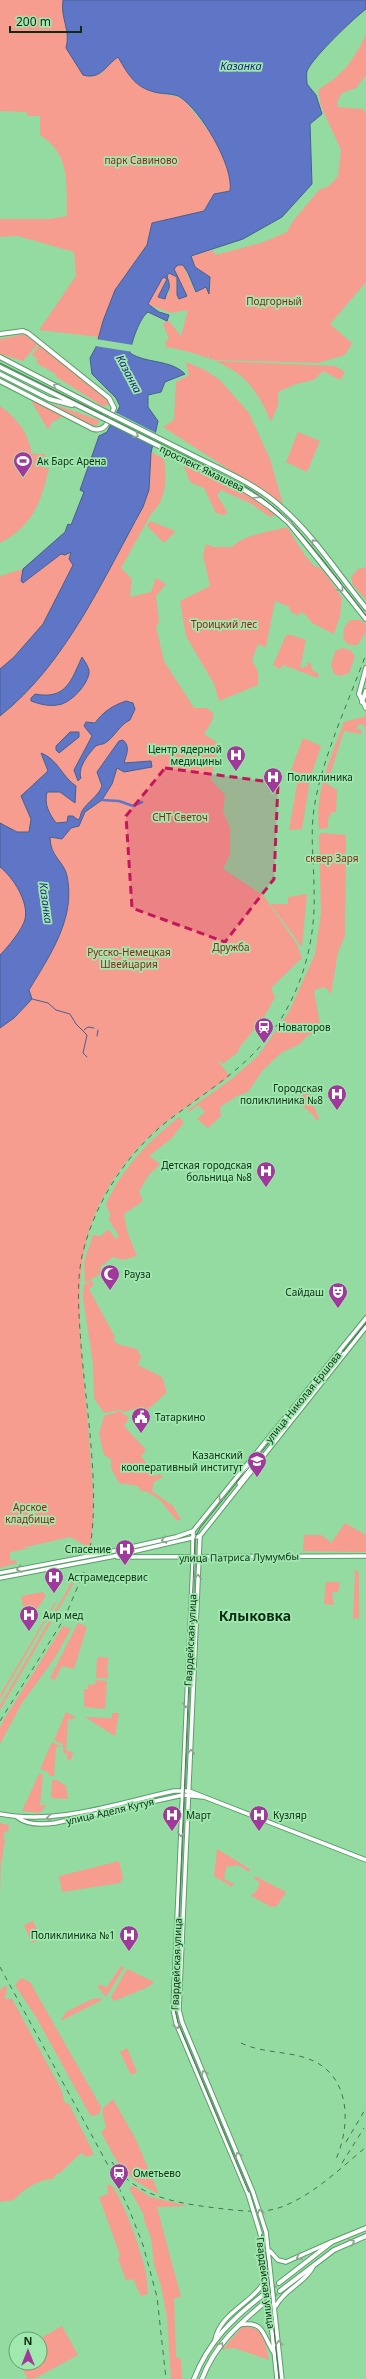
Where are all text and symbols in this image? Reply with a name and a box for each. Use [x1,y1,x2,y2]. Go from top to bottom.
scale bar [10,8,81,34]
text: 200 m [16,13,51,30]
water label: Казанка [220,58,262,73]
park label: парк Савиново [104,153,178,167]
park label: Подгорный [246,294,302,308]
water label: Казанка [113,352,146,396]
one-way arrow [53,384,61,391]
one-way arrow [131,430,139,438]
street label: проспект Ямашева [157,441,247,495]
sports icon: Ак Барс Арена [12,450,34,478]
place label: Ак Барс Арена [37,454,106,468]
one-way arrow [252,492,259,499]
one-way arrow [311,540,318,547]
one-way arrow [337,584,344,591]
park label: Троицкий лес [191,617,257,631]
place label: Центр ядерной медицины [148,742,222,768]
hospital icon: Центр ядерной медицины [225,744,247,772]
hospital icon: Поликлиника [262,766,284,794]
place label: Поликлиника [287,770,353,784]
park label: СНТ Светоч [152,810,208,824]
park label: сквер Заря [305,851,359,865]
water label: Казанка [36,881,57,924]
park label: Дружба [212,940,250,954]
park label: Русско-Немецкая Швейцария [87,945,171,971]
station icon: Новаторов [253,1016,275,1044]
place label: Новаторов [278,1020,331,1034]
place label: Городская поликлиника №8 [240,1081,323,1107]
hospital icon: Городская поликлиника №8 [326,1083,348,1111]
place label: Детская городская больница №8 [161,1158,252,1184]
hospital icon: Детская городская больница №8 [255,1160,277,1188]
mosque icon: Рауза [99,1263,121,1291]
place label: Рауза [124,1267,151,1281]
theatre icon: Сайдаш [327,1281,349,1309]
place label: Сайдаш [285,1285,324,1299]
street label: улица Николая Ершова [262,1349,344,1445]
public building icon: Татаркино [130,1406,152,1434]
place label: Татаркино [155,1410,206,1424]
place label: Казанский кооперативный институт [121,1448,243,1474]
school or university icon: Казанский кооперативный институт [246,1450,268,1478]
one-way arrow [219,1493,226,1500]
park label: Арское кладбище [5,1500,55,1526]
one-way arrow [161,1535,167,1543]
hospital icon: Спасение [114,1538,136,1566]
place label: Спасение [65,1542,111,1556]
street label: улица Патриса Лумумбы [179,1549,299,1565]
one-way arrow [16,1564,22,1572]
hospital icon: Астрамедсервис [43,1566,65,1594]
place label: Астрамедсервис [68,1570,148,1584]
one-way arrow [194,1574,202,1580]
street label: Гвардейская улица [181,1594,199,1686]
hospital icon: Аир мед [18,1604,40,1632]
district label: Клыковка [219,1606,291,1625]
place label: Аир мед [43,1608,83,1622]
one-way arrow [182,1702,191,1708]
one-way arrow [187,1749,195,1755]
street label: улица Аделя Кутуя [65,1794,155,1828]
hospital icon: Март [161,1804,183,1832]
hospital icon: Кузляр [248,1804,270,1832]
place label: Март [186,1808,212,1822]
place label: Кузляр [273,1808,307,1822]
one-way arrow [46,1813,52,1822]
one-way arrow [177,1831,185,1837]
street label: Гвардейская улица [167,1918,185,2010]
hospital icon: Поликлиника №1 [118,1924,140,1952]
place label: Поликлиника №1 [31,1928,115,1942]
one-way arrow [173,2022,181,2029]
one-way arrow [201,2070,209,2078]
one-way arrow [235,2152,243,2159]
station icon: Ометьево [108,2162,130,2190]
place label: Ометьево [133,2166,181,2180]
one-way arrow [256,2208,264,2215]
street label: Гвардейская улица [253,2236,279,2330]
one-way arrow [347,2239,355,2247]
one-way arrow [296,2252,304,2260]
north arrow [8,2331,48,2371]
text: N [24,2333,32,2348]
one-way arrow [275,2340,284,2346]
one-way arrow [216,2342,224,2349]

